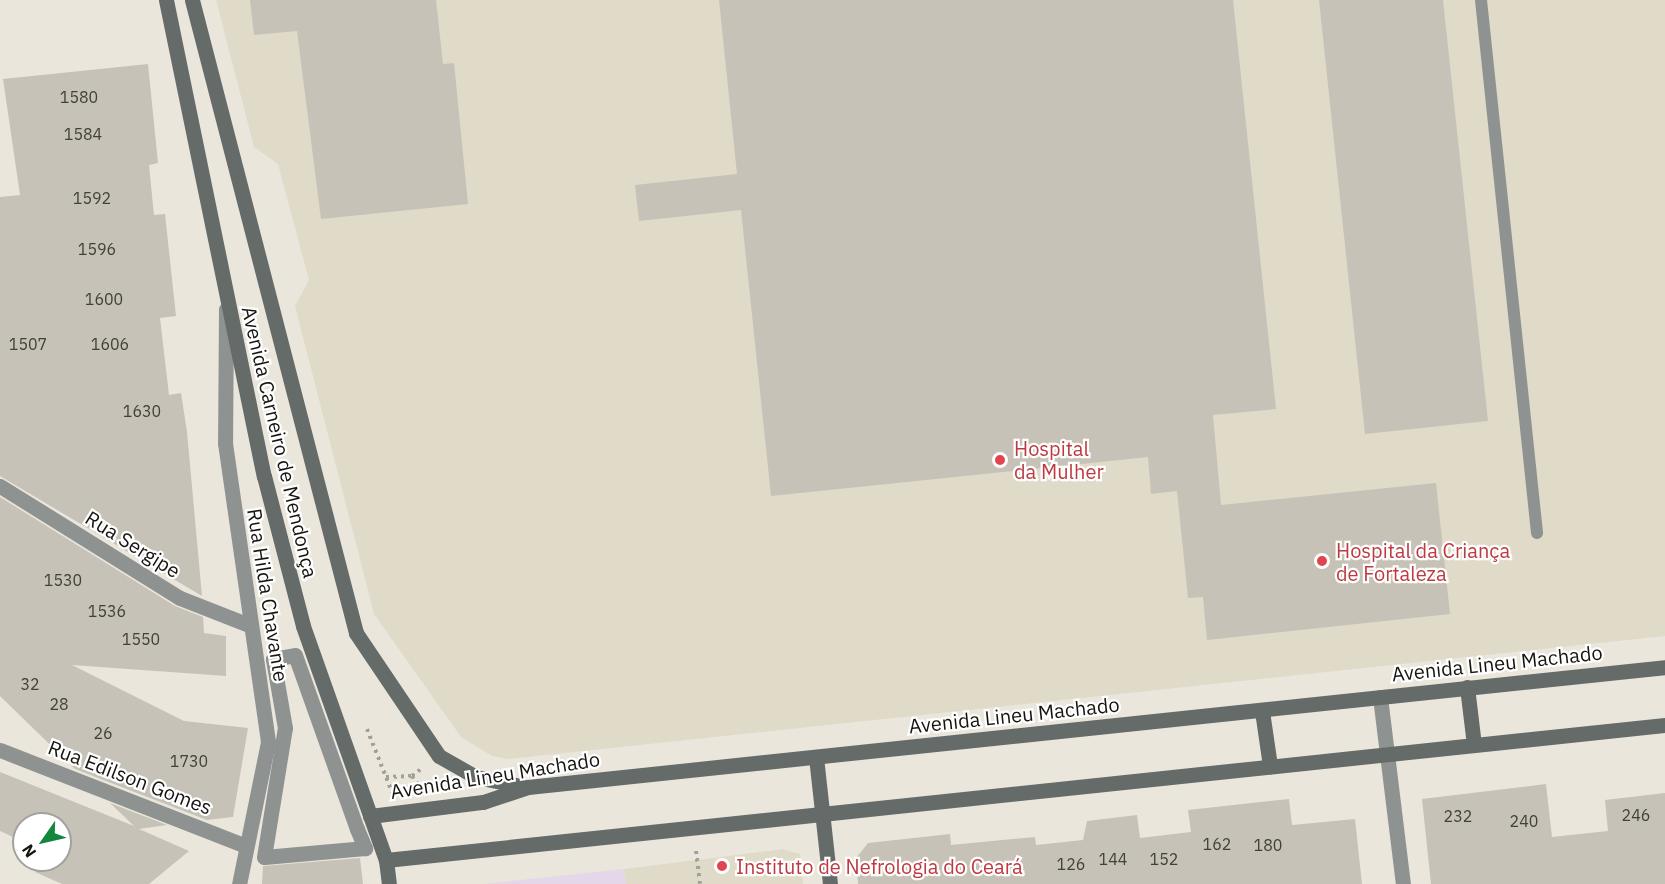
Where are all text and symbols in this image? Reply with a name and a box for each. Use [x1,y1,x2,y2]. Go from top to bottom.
house number: 1580 [60,87,98,107]
house number: 1584 [64,124,102,144]
house number: 1592 [73,188,111,208]
house number: 1596 [78,239,116,259]
house number: 1600 [85,289,123,309]
street label: Avenida Carneiro de Mendonça [237,304,323,580]
house number: 1507 [9,334,47,354]
house number: 1606 [91,334,129,354]
house number: 1630 [123,401,161,421]
place label: Hospital da Mulher [1014,436,1104,483]
marker: Hospital da Mulher [991,451,1009,469]
street label: Rua Sergipe [81,505,185,583]
street label: Rua Hilda Chavante [242,507,294,683]
place label: Hospital da Criança de Fortaleza [1336,538,1510,585]
marker: Hospital da Criança de Fortaleza [1313,552,1331,570]
house number: 1530 [44,570,82,590]
house number: 1536 [88,601,126,621]
house number: 1550 [122,629,160,649]
street label: Avenida Lineu Machado [1390,640,1604,686]
house number: 32 [20,674,40,694]
street label: Avenida Lineu Machado [907,692,1121,738]
house number: 28 [49,694,69,714]
house number: 26 [93,723,113,743]
street label: Rua Edilson Gomes [45,735,215,819]
street label: Avenida Lineu Machado [389,747,601,803]
house number: 1730 [170,751,208,771]
house number: 246 [1622,805,1650,825]
house number: 232 [1444,806,1472,826]
house number: 240 [1510,811,1538,831]
north arrow [12,812,72,872]
house number: 162 [1203,834,1231,854]
house number: 180 [1254,835,1282,855]
text: N [17,841,40,861]
house number: 144 [1099,849,1127,869]
house number: 152 [1150,849,1178,869]
place label: Instituto de Nefrologia do Ceará [736,854,1023,878]
house number: 126 [1057,854,1085,874]
marker: Instituto de Nefrologia do Ceará [713,857,731,875]

